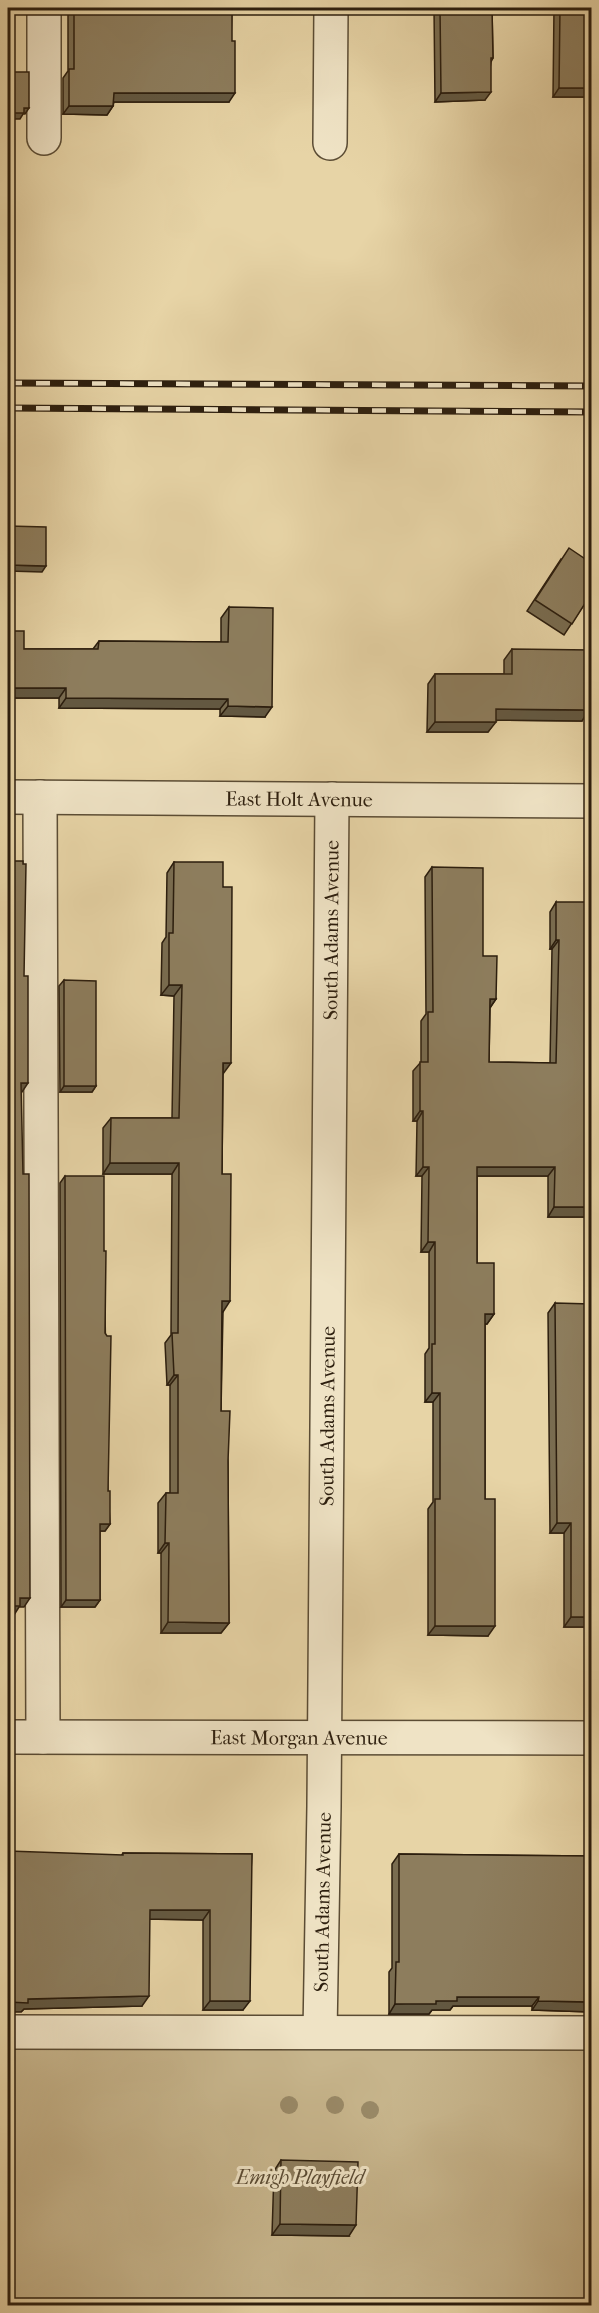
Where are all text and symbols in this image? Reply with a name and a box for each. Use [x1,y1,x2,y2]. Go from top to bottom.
street label: East Holt Avenue [225,787,373,811]
street label: South Adams Avenue [319,840,343,1020]
street label: South Adams Avenue [315,1326,339,1506]
street label: East Morgan Avenue [210,1726,388,1749]
street label: South Adams Avenue [309,1812,335,1992]
park label: Emigh Playfield [235,2166,367,2189]

